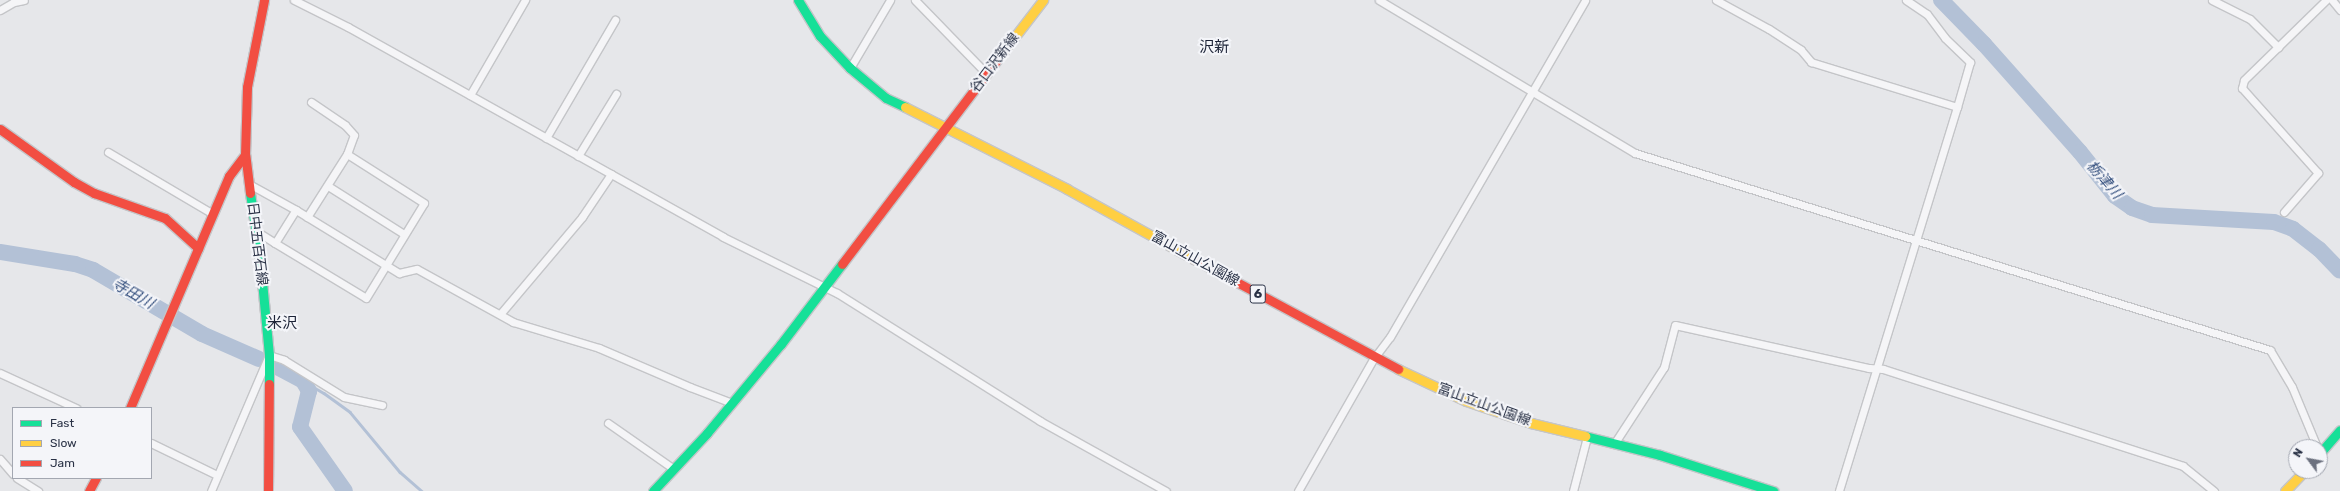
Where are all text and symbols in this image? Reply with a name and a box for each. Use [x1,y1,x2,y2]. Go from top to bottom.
street label: 谷口沢新線 [967,30,1023,96]
district label: 沢新 [1199,39,1229,57]
water label: 栃津川 [2082,157,2126,203]
street label: 日中五百石線 [244,201,270,287]
street label: 富山立山公園線 [1148,228,1242,290]
water label: 寺田川 [109,275,157,313]
road number: 6 [1249,283,1267,305]
district label: 米沢 [267,315,297,333]
street label: 富山立山公園線 [1435,380,1533,430]
legend [12,407,152,479]
text: Fast [50,416,74,430]
text: Slow [50,436,77,450]
north arrow [2288,439,2328,479]
text: N [2291,446,2306,460]
text: Jam [50,456,75,470]

